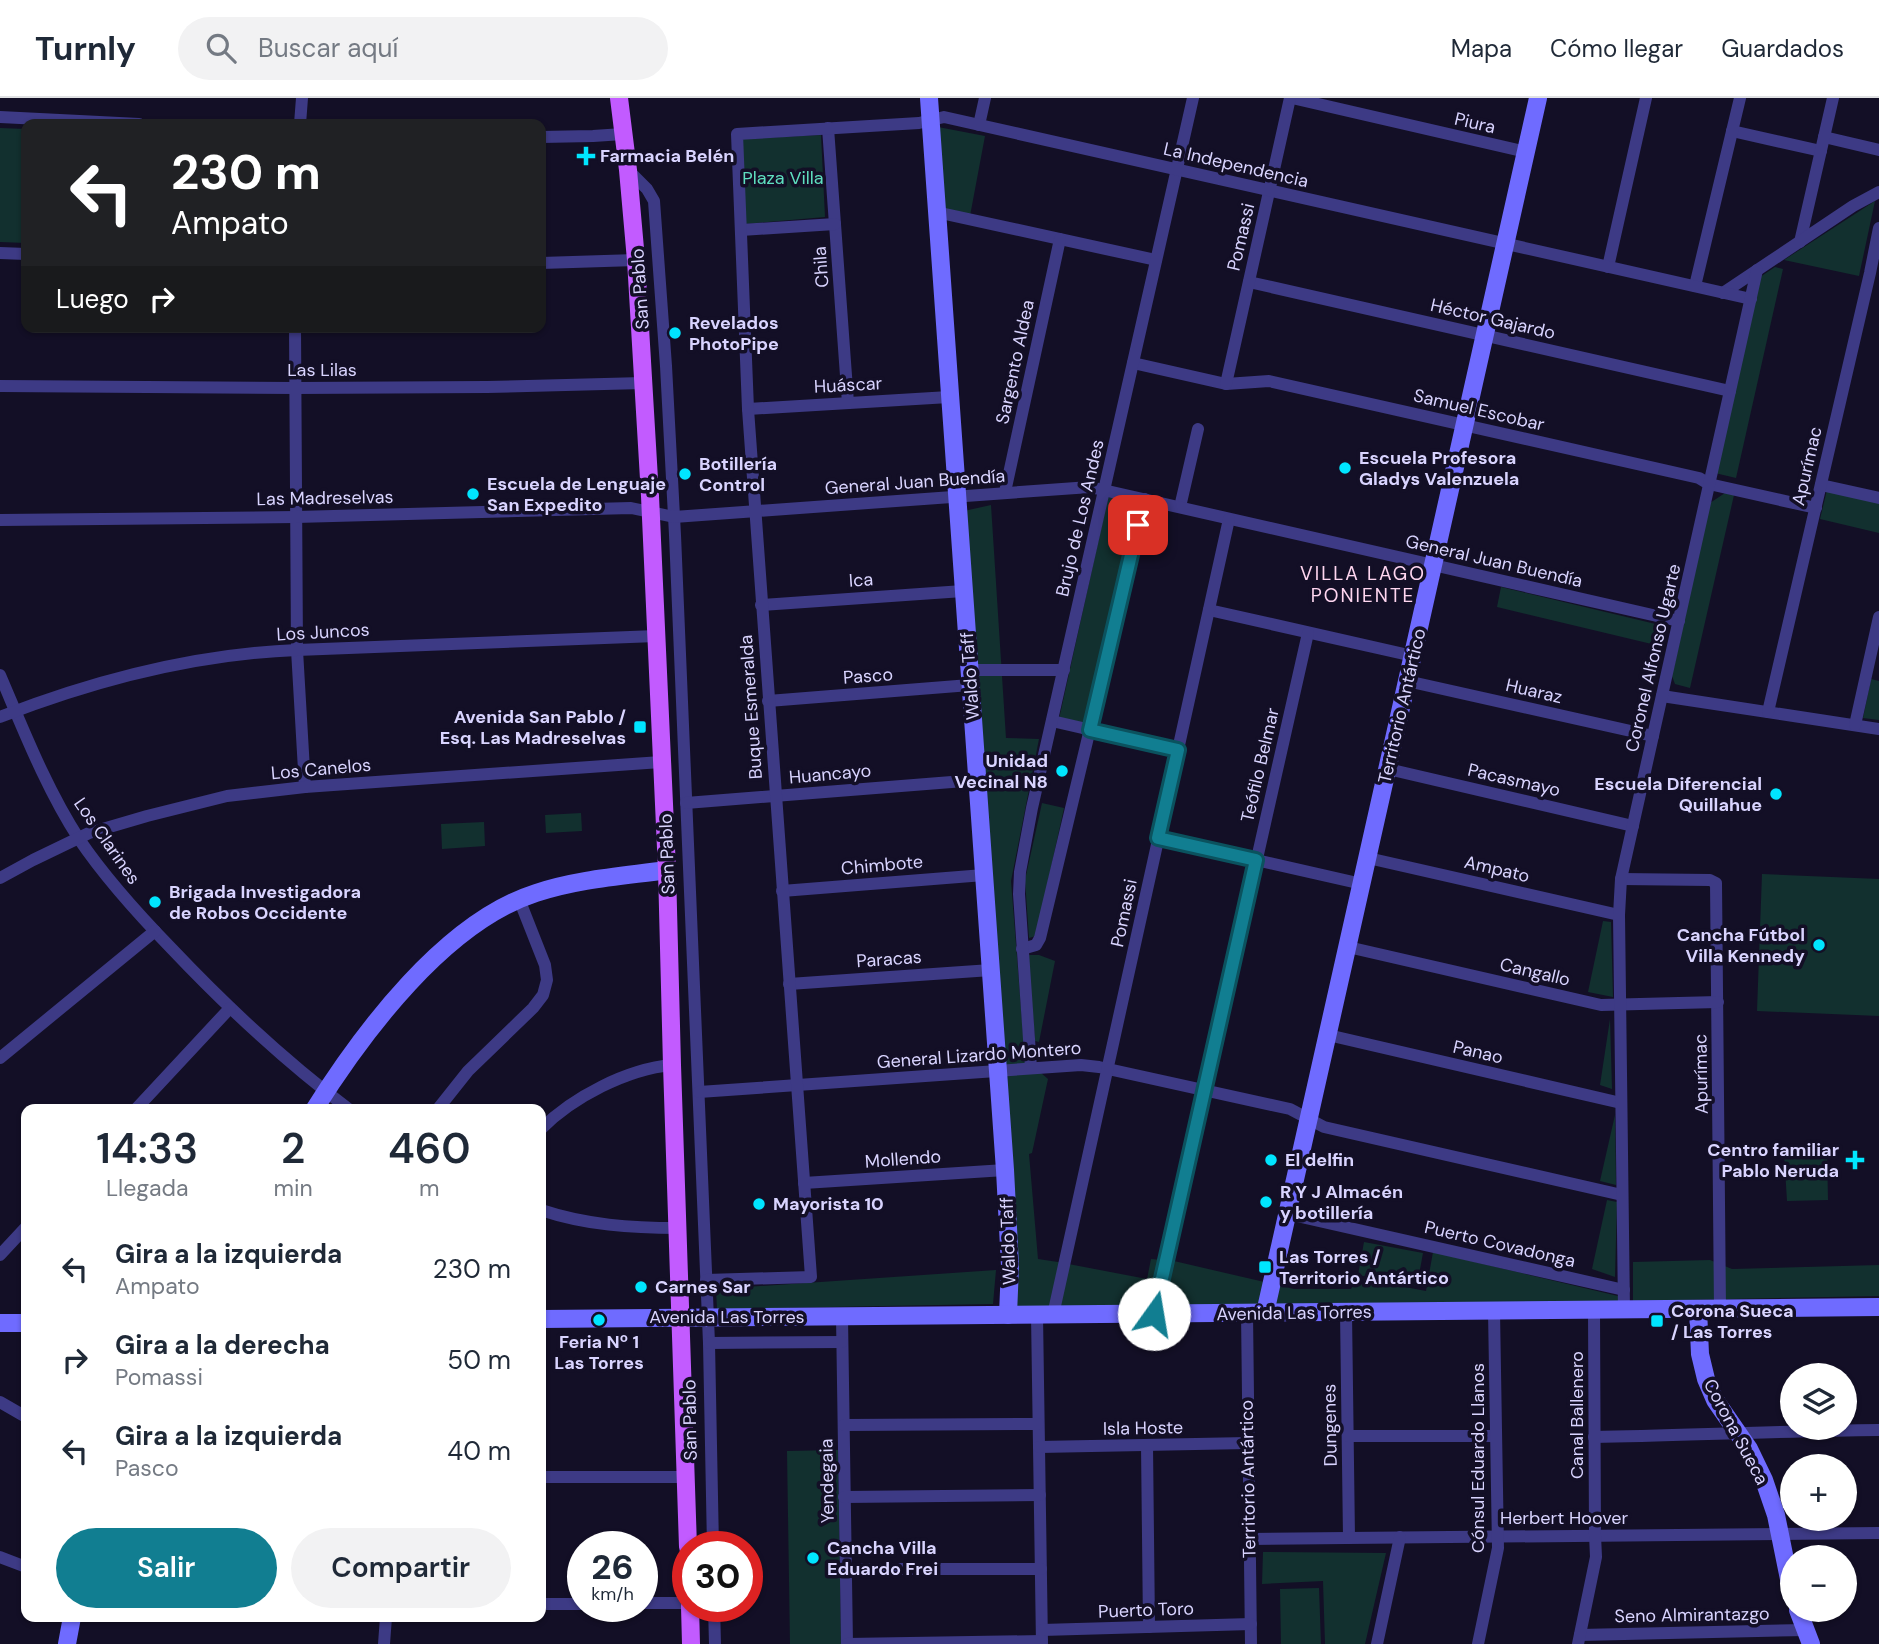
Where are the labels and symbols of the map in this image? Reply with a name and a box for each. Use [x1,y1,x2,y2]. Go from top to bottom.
street label: Piura [1452,107,1498,139]
street label: La Independencia [1161,137,1311,193]
place label: Farmacia Belén [600,144,734,168]
marker: Farmacia Belén [578,148,594,164]
park label: Plaza Villa [742,166,824,190]
street label: Pomassi [1222,201,1260,273]
street label: Chila [808,246,834,288]
street label: San Pablo [625,248,655,330]
street label: Héctor Gajardo [1428,293,1558,345]
street label: Sargento Aldea [990,298,1040,426]
place label: Revelados PhotoPipe [689,311,779,356]
marker: Revelados PhotoPipe [667,325,683,341]
street label: Las Lilas [287,358,357,382]
street label: Huáscar [813,371,883,399]
street label: Samuel Escobar [1411,383,1547,437]
street label: Apurímac [1786,424,1828,508]
street label: Brujo de Los Andes [1050,437,1110,599]
place label: Escuela Profesora Gladys Valenzuela [1359,446,1519,491]
place label: Botillería Control [699,452,777,497]
marker: Escuela Profesora Gladys Valenzuela [1337,460,1353,476]
street label: General Juan Buendía [824,464,1006,500]
marker: Botillería Control [677,466,693,482]
place label: Escuela de Lenguaje San Expedito [487,472,666,517]
street label: Las Madreselvas [256,485,394,511]
marker: Escuela de Lenguaje San Expedito [465,486,481,502]
pin [1108,495,1168,555]
street label: General Juan Buendía [1403,529,1585,593]
district label: VILLA LAGO PONIENTE [1300,561,1426,608]
street label: Coronel Alfonso Ugarte [1620,562,1686,754]
street label: Ica [848,567,874,593]
street label: Los Juncos [276,618,370,646]
street label: Territorio Antártico [1372,626,1432,786]
street label: Waldo Taff [955,631,985,721]
street label: Buque Esmeralda [734,634,768,780]
street label: Pasco [842,662,894,690]
street label: Huaraz [1504,673,1564,709]
place label: Avenida San Pablo / Esq. Las Madreselvas [440,705,626,750]
street label: Teófilo Belmar [1235,705,1285,824]
marker: Avenida San Pablo / Esq. Las Madreselvas [632,719,648,735]
place label: Unidad Vecinal N8 [954,749,1048,794]
street label: Los Canelos [270,753,372,785]
street label: Huancayo [788,758,872,790]
street label: Pacasmayo [1465,758,1563,802]
marker: Unidad Vecinal N8 [1054,763,1070,779]
place label: Escuela Diferencial Quillahue [1594,772,1762,817]
marker: Escuela Diferencial Quillahue [1768,786,1784,802]
street label: Los Clarines [68,793,146,889]
street label: San Pablo [654,813,680,895]
street label: Chimbote [840,849,924,881]
street label: Ampato [1462,850,1532,888]
street label: Pomassi [1105,877,1143,949]
place label: Brigada Investigadora de Robos Occidente [169,880,361,925]
marker: Brigada Investigadora de Robos Occidente [147,894,163,910]
place label: Cancha Fútbol Villa Kennedy [1677,923,1805,968]
marker: Cancha Fútbol Villa Kennedy [1811,937,1827,953]
street label: Paracas [856,945,922,973]
street label: Cangallo [1497,952,1573,992]
street label: Apurímac [1688,1034,1714,1114]
street label: Panao [1451,1035,1505,1069]
street label: General Lizardo Montero [876,1036,1082,1074]
place label: Centro familiar Pablo Neruda [1707,1138,1839,1183]
street label: Mollendo [864,1144,942,1174]
place label: El delfin [1285,1148,1354,1172]
marker: Centro familiar Pablo Neruda [1845,1150,1865,1170]
marker: El delfin [1263,1152,1279,1168]
place label: R Y J Almacén y botillería [1280,1180,1403,1225]
place label: Mayorista 10 [773,1192,884,1216]
marker: R Y J Almacén y botillería [1258,1194,1274,1210]
marker: Mayorista 10 [751,1196,767,1212]
street label: Waldo Taff [994,1197,1022,1285]
street label: Puerto Covadonga [1422,1215,1578,1273]
place label: Las Torres / Territorio Antártico [1279,1245,1449,1290]
marker: Las Torres / Territorio Antártico [1257,1259,1273,1275]
place label: Carnes Sar [655,1275,751,1299]
position arrow [1117,1277,1191,1351]
marker: Carnes Sar [633,1279,649,1295]
place label: Corona Sueca / Las Torres [1671,1299,1794,1344]
street label: Avenida Las Torres [1216,1300,1372,1326]
street label: Avenida Las Torres [649,1305,805,1329]
marker: Feria Nº 1 Las Torres [591,1312,607,1328]
marker: Corona Sueca / Las Torres [1649,1313,1665,1329]
place label: Feria Nº 1 Las Torres [554,1330,644,1375]
street label: Canal Ballenero [1565,1351,1589,1479]
street label: Cónsul Eduardo Llanos [1466,1363,1490,1553]
street label: Corona Sueca [1698,1375,1774,1489]
street label: San Pablo [677,1379,703,1461]
street label: Dungenes [1317,1384,1343,1466]
street label: Territorio Antártico [1235,1400,1261,1558]
street label: Isla Hoste [1103,1415,1183,1441]
street label: Yendegaia [814,1438,840,1524]
street label: Herbert Hoover [1500,1506,1628,1530]
speed limit sign: 30 [672,1531,763,1622]
place label: Cancha Villa Eduardo Frei [827,1536,938,1581]
marker: Cancha Villa Eduardo Frei [805,1550,821,1566]
street label: Puerto Toro [1098,1596,1194,1624]
street label: Seno Almirantazgo [1614,1602,1770,1628]

